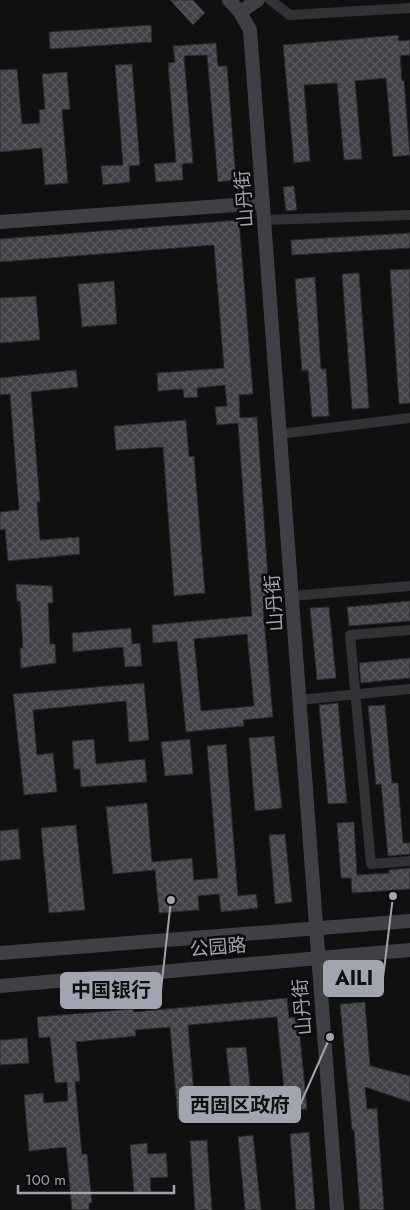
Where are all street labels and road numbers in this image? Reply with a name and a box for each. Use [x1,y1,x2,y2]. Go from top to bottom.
street label: 山丹街 [229,170,259,228]
street label: 山丹街 [259,574,289,632]
street label: 公园路 [188,931,248,963]
street label: 山丹街 [286,977,318,1037]

